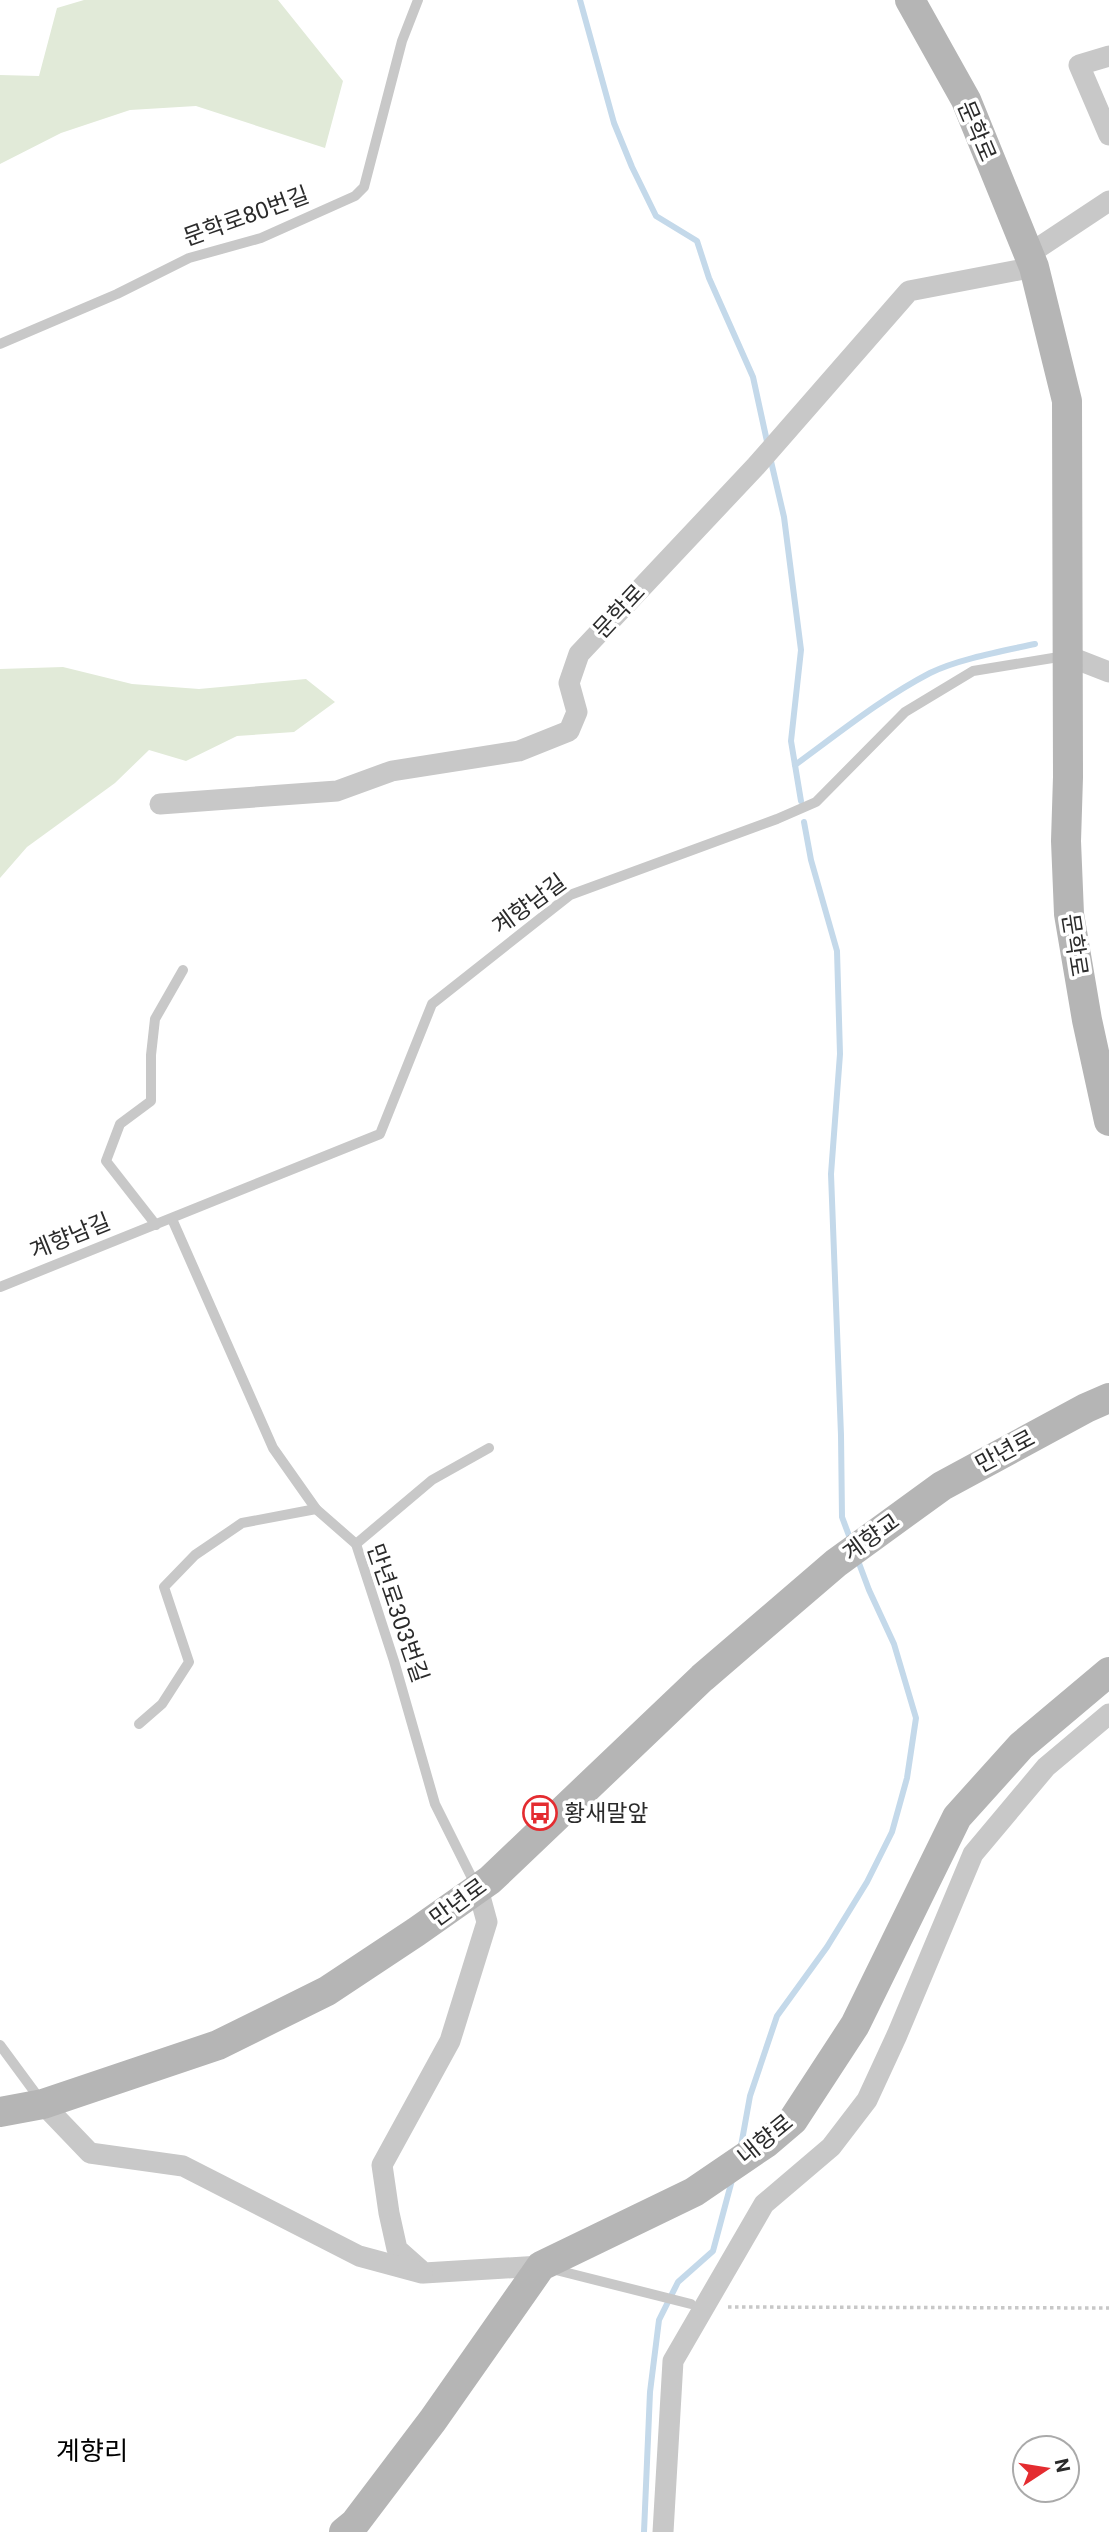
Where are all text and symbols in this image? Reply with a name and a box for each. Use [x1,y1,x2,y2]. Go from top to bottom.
street label: 문학로 [952,97,1001,166]
street label: 문학로80번길 [180,181,313,252]
street label: 문학로 [588,579,651,644]
street label: 계향남길 [487,869,571,940]
street label: 문학로 [1056,912,1093,979]
street label: 계향남길 [26,1208,114,1265]
street label: 만년로 [971,1425,1040,1478]
street label: 계향교 [838,1508,905,1567]
street label: 만년로303번길 [361,1540,434,1686]
bus stop icon: 황새말앞 [521,1794,559,1832]
place label: 황새말앞 [564,1800,649,1827]
street label: 만년로 [425,1873,492,1932]
street label: 내향로 [732,2109,798,2170]
north arrow [1011,2434,1081,2504]
district label: 계향리 [56,2436,128,2466]
text: N [1049,2457,1075,2475]

